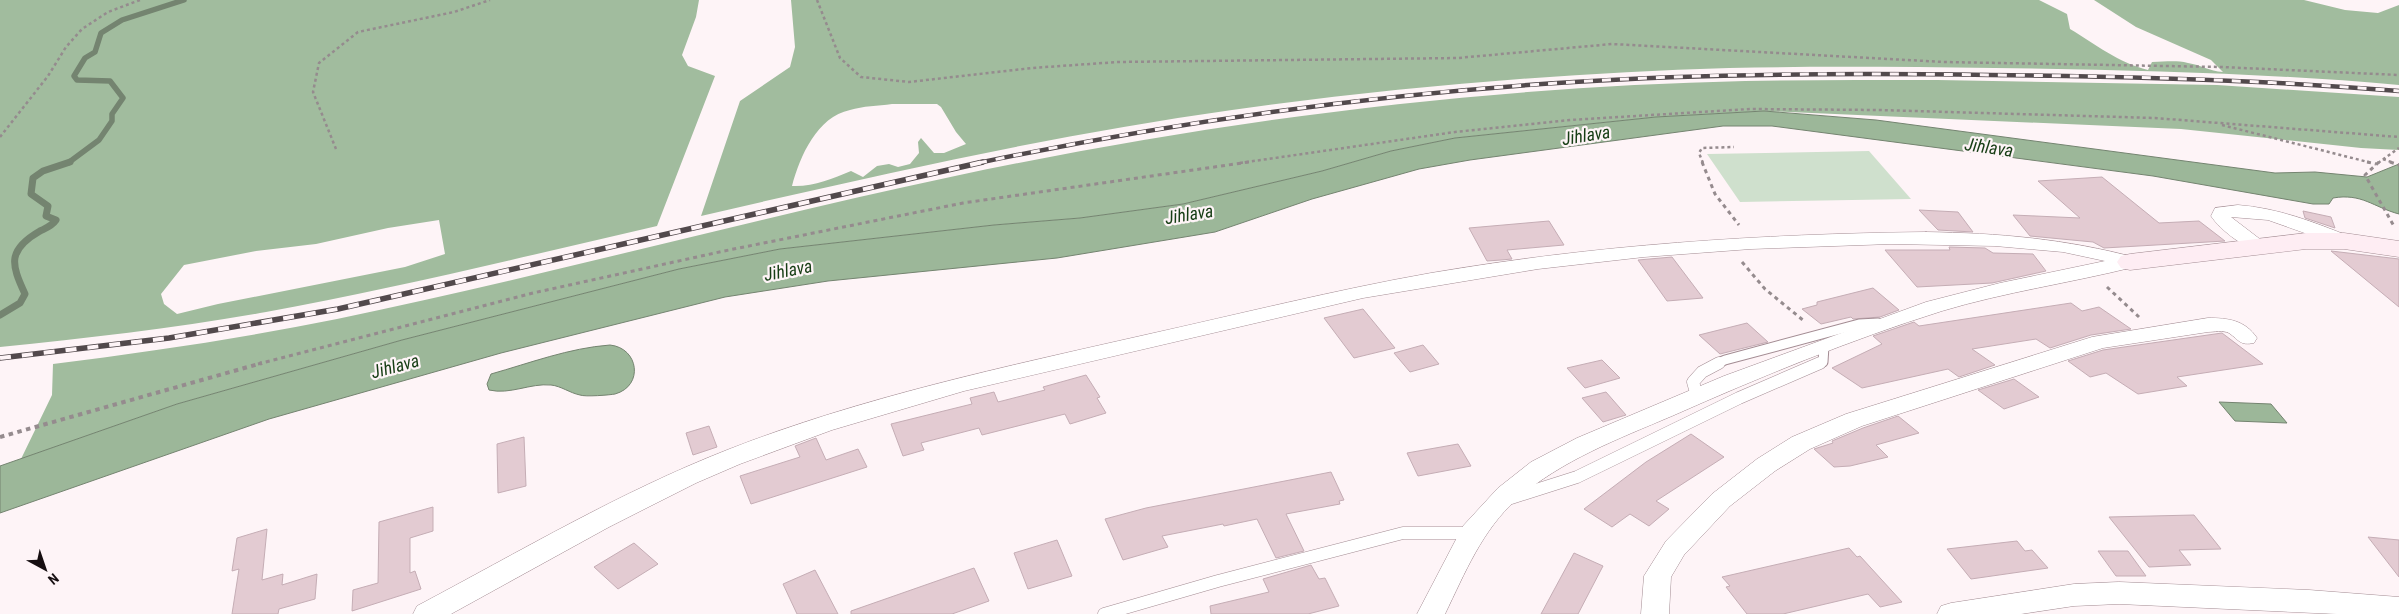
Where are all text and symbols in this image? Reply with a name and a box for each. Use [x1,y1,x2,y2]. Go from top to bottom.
water label: Jihlava [1560,121,1612,149]
water label: Jihlava [1963,133,2015,161]
water label: Jihlava [1163,200,1215,228]
water label: Jihlava [762,255,814,285]
water label: Jihlava [369,350,421,382]
north arrow [20,544,70,594]
text: N [45,570,62,588]

